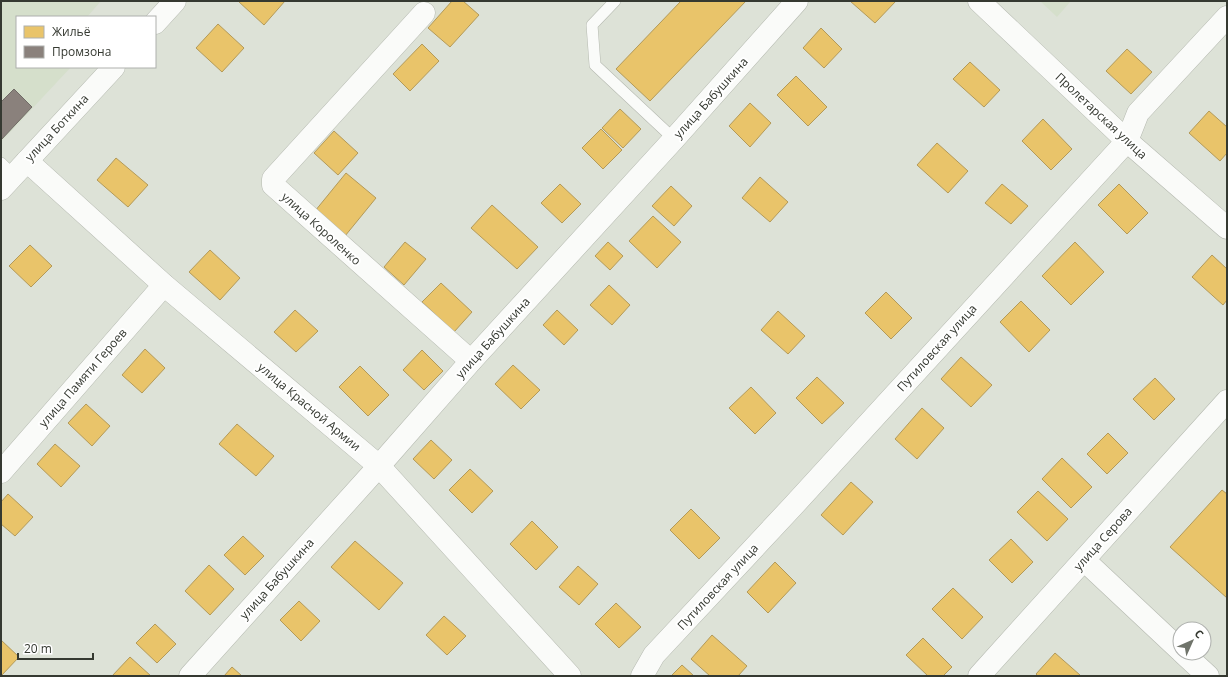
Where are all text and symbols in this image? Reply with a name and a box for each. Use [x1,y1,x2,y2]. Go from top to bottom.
legend [16,16,156,68]
text: Жильё [52,23,91,40]
text: Промзона [52,43,111,60]
street label: улица Бабушкина [670,53,752,142]
street label: Пролетарская улица [1052,69,1151,163]
street label: улица Боткина [21,90,92,165]
street label: улица Короленко [278,188,365,269]
street label: улица Бабушкина [452,293,534,382]
street label: Путиловская улица [893,300,980,395]
street label: улица Памяти Героев [35,324,131,431]
street label: улица Красной Армии [254,359,364,455]
street label: улица Серова [1069,503,1136,574]
street label: улица Бабушкина [236,534,318,623]
street label: Путиловская улица [673,540,762,633]
north arrow [1172,621,1212,661]
text: С [1192,626,1207,641]
scale bar [18,635,93,661]
text: 20 m [24,640,52,657]

